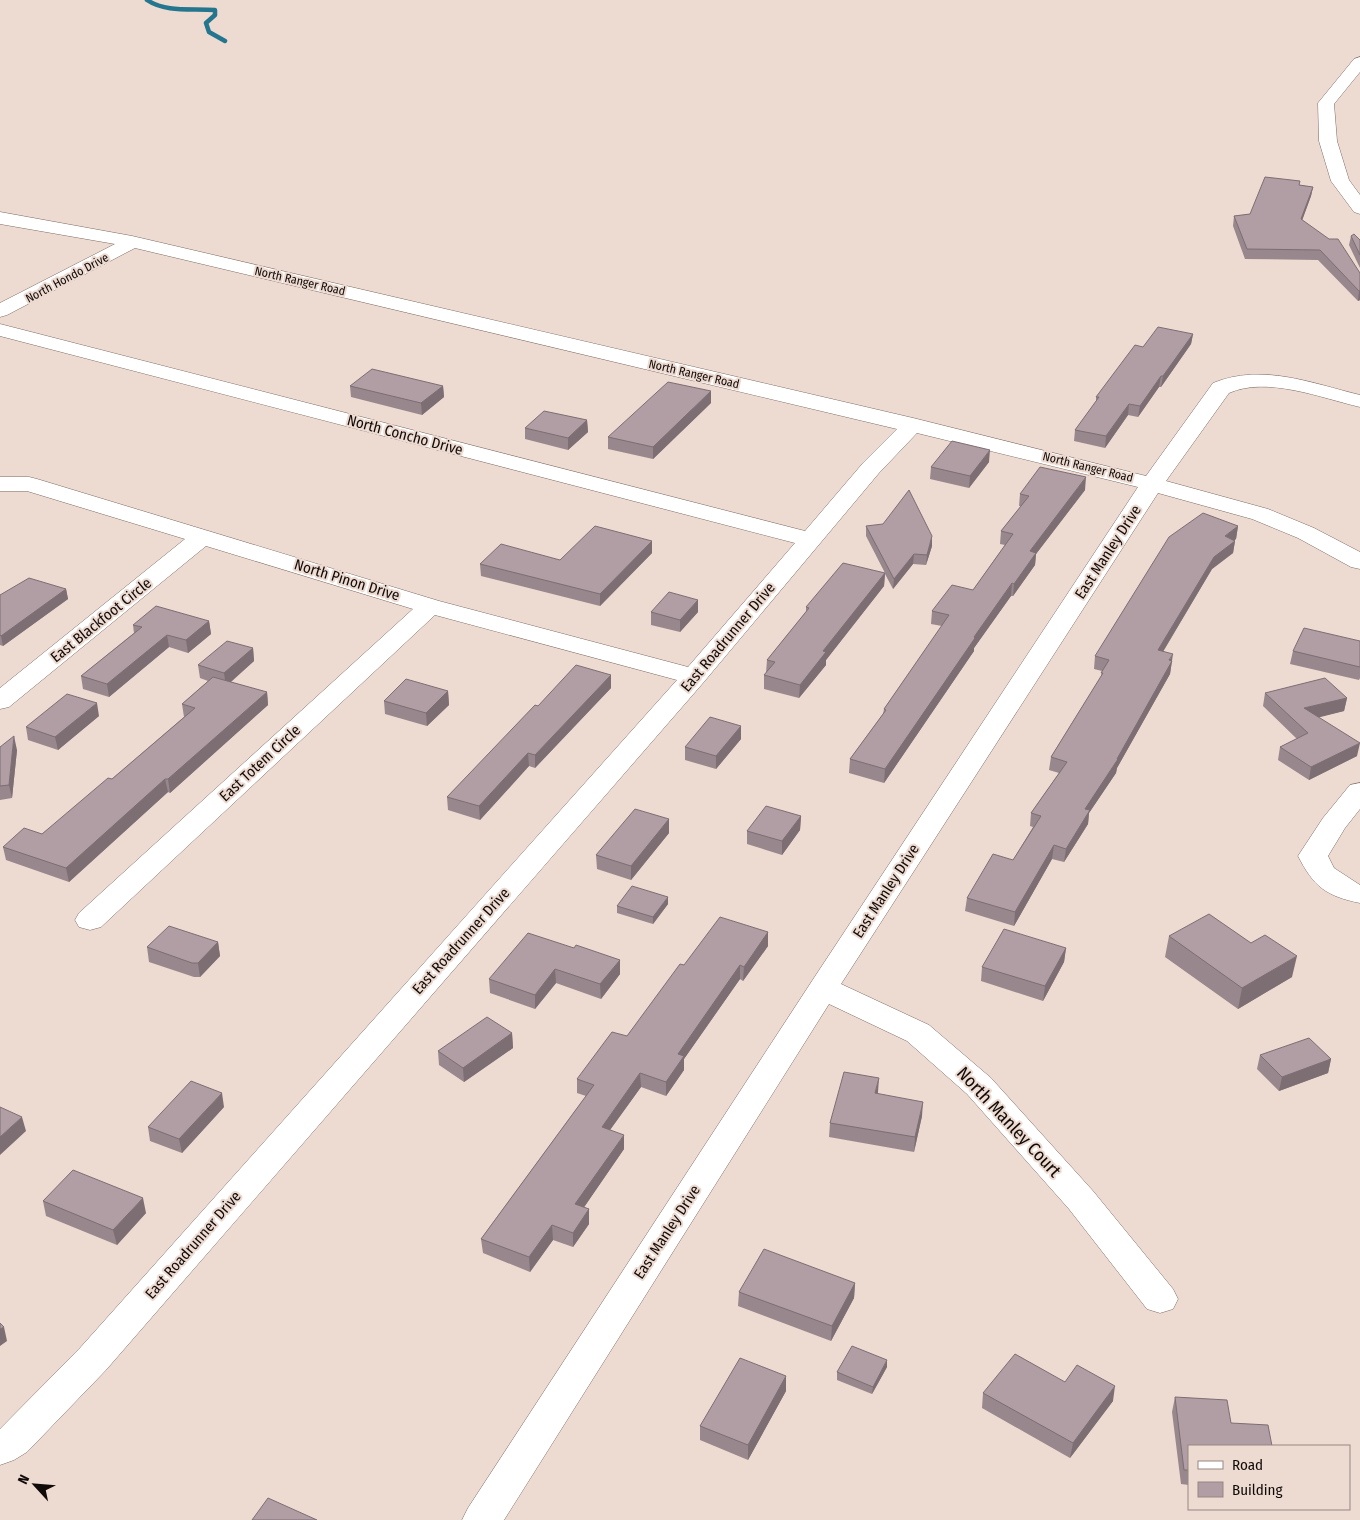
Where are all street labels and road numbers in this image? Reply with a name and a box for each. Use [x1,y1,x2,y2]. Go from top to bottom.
street label: North Hondo Drive [23,250,111,306]
street label: North Ranger Road [253,264,347,298]
street label: North Ranger Road [647,357,741,391]
street label: North Concho Drive [345,411,465,459]
street label: North Ranger Road [1041,449,1135,485]
street label: East Manley Drive [1071,502,1145,602]
street label: North Pinon Drive [292,555,402,605]
street label: East Blackfoot Circle [47,574,155,666]
street label: East Roadrunner Drive [677,579,779,695]
street label: East Totem Circle [216,721,304,805]
street label: East Manley Drive [849,841,923,941]
street label: East Roadrunner Drive [409,884,513,998]
street label: North Manley Court [952,1062,1066,1182]
street label: East Manley Drive [630,1182,704,1282]
street label: East Roadrunner Drive [141,1187,245,1303]

